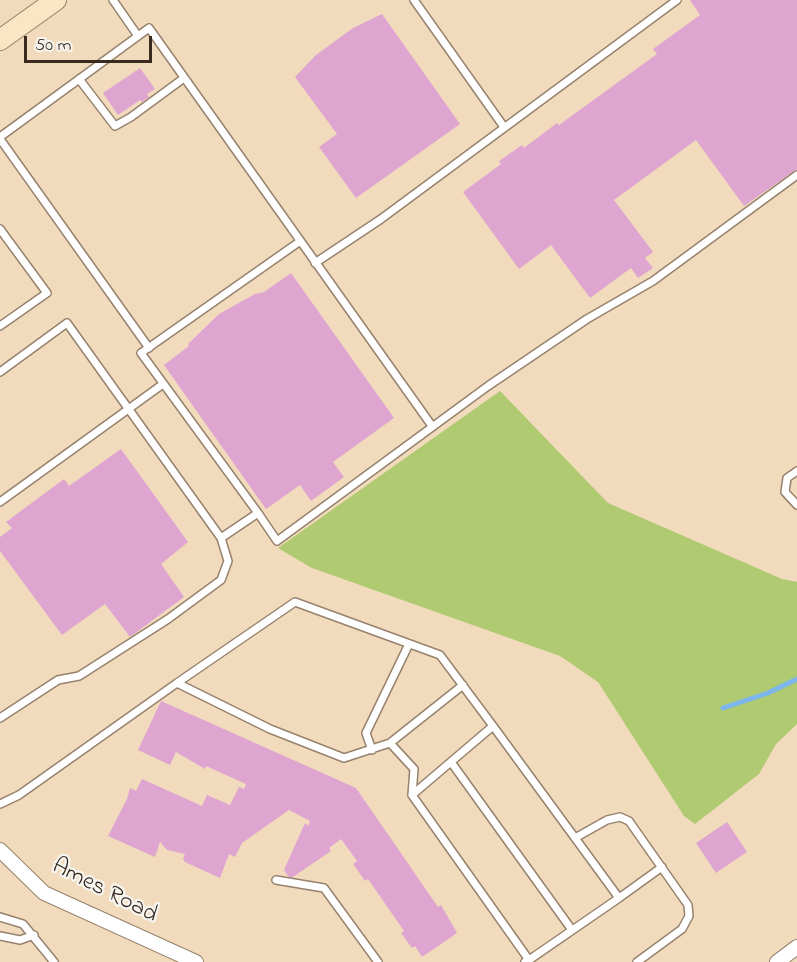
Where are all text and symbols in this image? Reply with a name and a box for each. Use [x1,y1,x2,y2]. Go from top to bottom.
scale bar [27,24,154,62]
text: 50 m [35,33,72,59]
street label: Ames Road [46,853,162,931]

